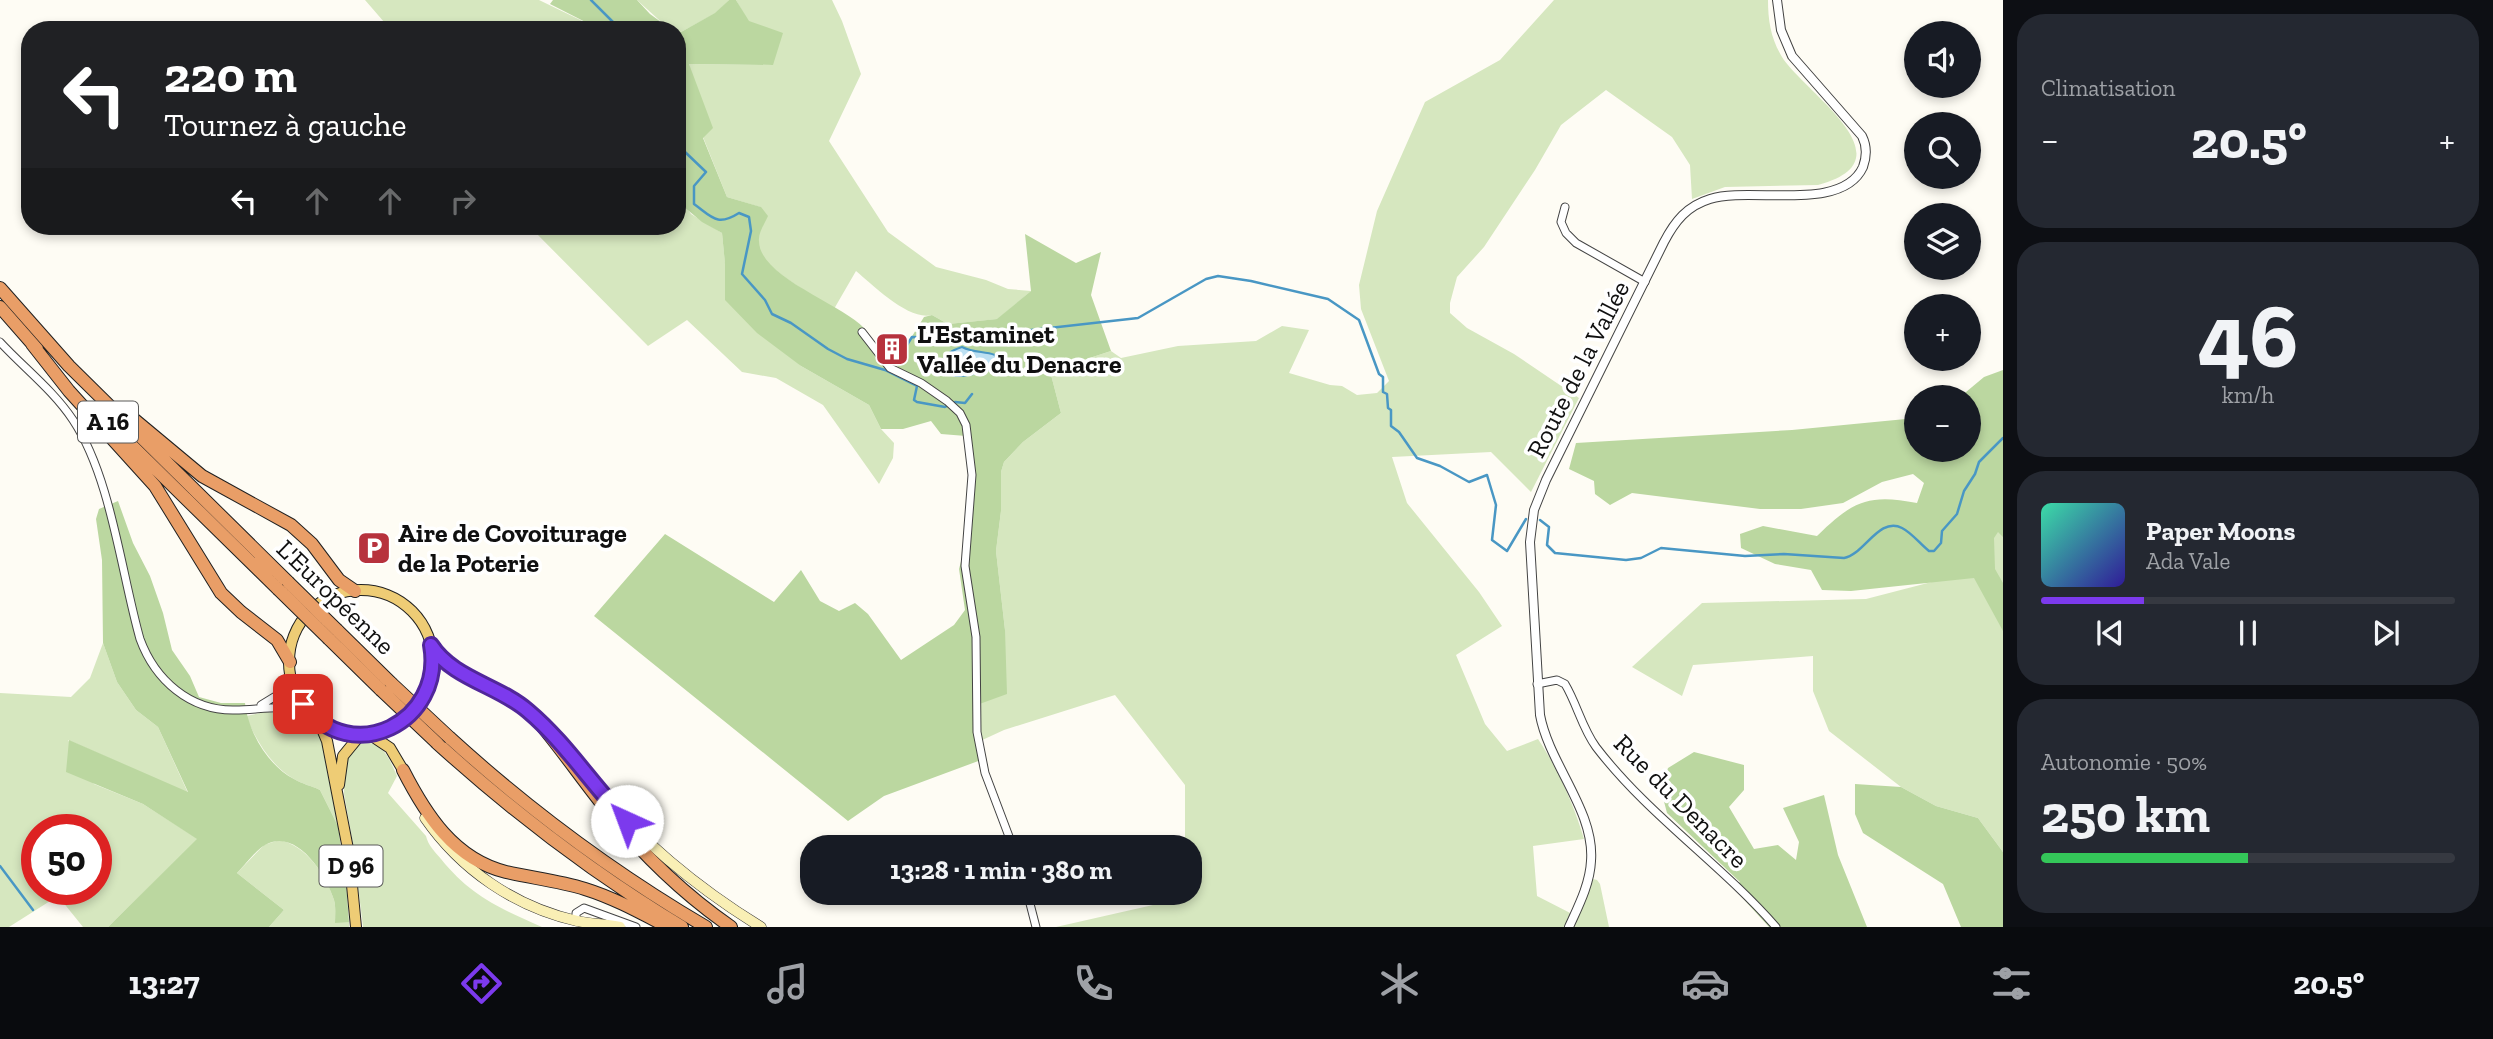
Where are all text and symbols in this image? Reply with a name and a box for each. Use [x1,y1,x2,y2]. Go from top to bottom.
map controls [1904,21,1981,462]
button: sound [1904,21,1981,98]
text: 220 m [164,46,297,105]
icon: left [49,49,140,140]
text: Climatisation [2041,74,2175,102]
text: Tournez à gauche [164,106,407,144]
text: 20.5° [2191,109,2307,171]
button: search [1904,112,1981,189]
text: − [2041,117,2059,163]
text: + [2439,117,2455,163]
icon: left [225,182,263,220]
icon: ahead [298,182,336,220]
icon: ahead [371,182,409,220]
icon: right [444,182,482,220]
button: layers [1904,203,1981,280]
street label: Route de la Vallée [1520,275,1636,463]
text: 46 [2198,281,2298,390]
button: + [1904,294,1981,371]
place label: L'Estaminet Vallée du Denacre [917,318,1122,380]
building icon: L'Estaminet Vallée du Denacre [873,330,911,368]
text: km/h [2222,381,2274,409]
button: − [1904,385,1981,462]
road number: A 16 [78,402,138,442]
text: Paper Moons [2146,515,2295,547]
place label: Aire de Covoiturage de la Poterie [398,517,627,579]
parking icon: Aire de Covoiturage de la Poterie [355,529,393,567]
street label: L'Européenne [270,533,402,661]
text: Ada Vale [2146,547,2230,575]
icon: previous [2091,614,2129,652]
icon: pause [2229,614,2267,652]
icon: next [2367,614,2405,652]
pin [273,674,333,734]
icon: arrive [284,685,322,723]
street label: Rue du Denacre [1607,727,1755,875]
text: Autonomie · 50% [2041,748,2207,776]
text: 250 km [2041,783,2210,845]
position arrow [590,784,664,858]
speed limit sign: 50 [21,814,112,905]
road number: D 96 [320,846,382,886]
text: 13:28 · 1 min · 380 m [890,854,1112,886]
icon: directions [457,959,506,1008]
icon: music [763,959,812,1008]
icon: phone [1069,959,1118,1008]
icon: climate [1375,959,1424,1008]
icon: car [1681,959,1730,1008]
icon: filters [1987,959,2036,1008]
text: 13:27 [129,964,200,1002]
text: 20.5° [2293,964,2364,1002]

